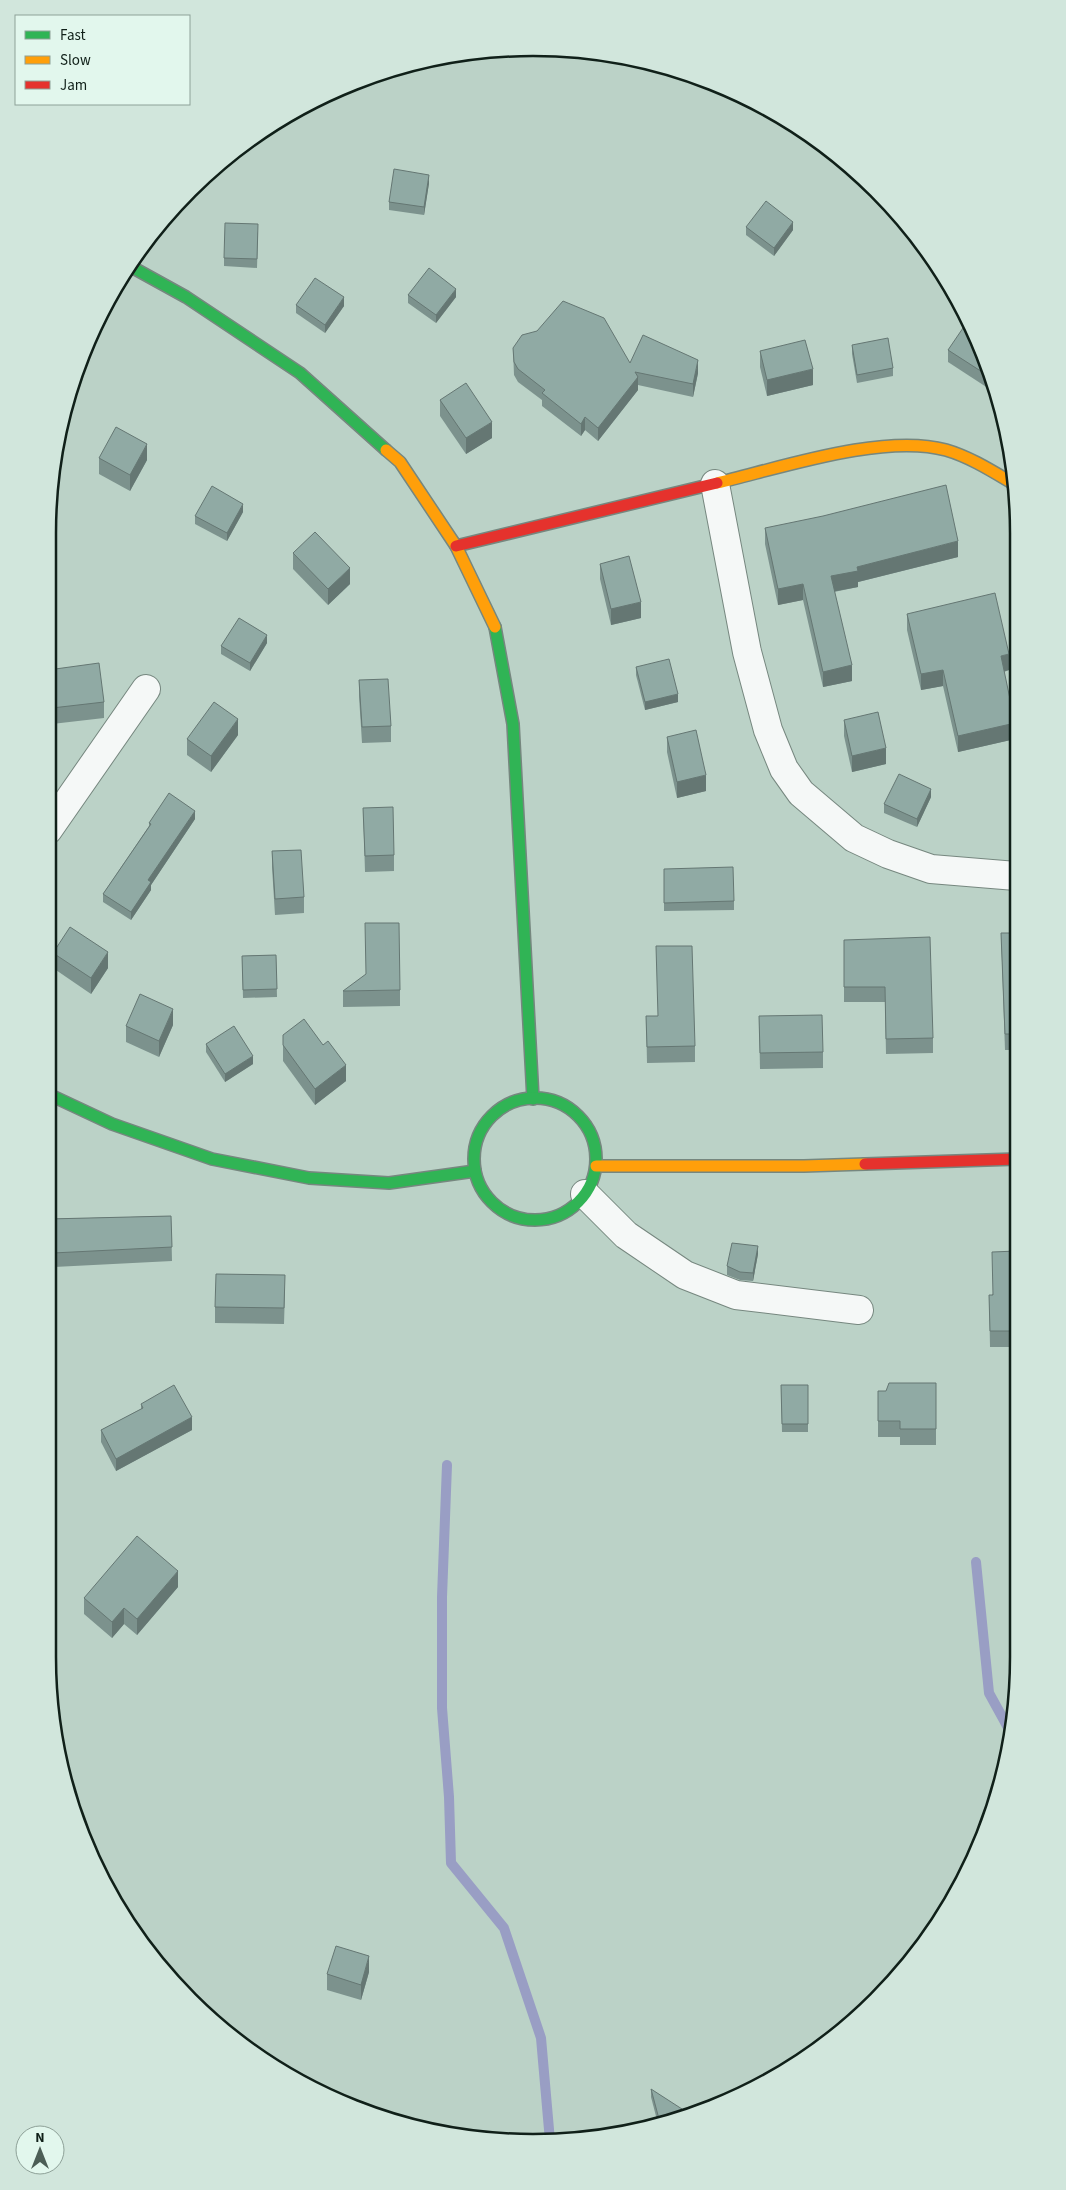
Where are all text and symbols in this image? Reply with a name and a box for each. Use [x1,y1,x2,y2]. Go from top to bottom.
legend [15,15,190,105]
text: Fast [60,25,86,46]
text: Slow [60,50,91,71]
text: Jam [60,75,87,96]
north arrow [15,2125,65,2175]
text: N [35,2128,45,2148]

